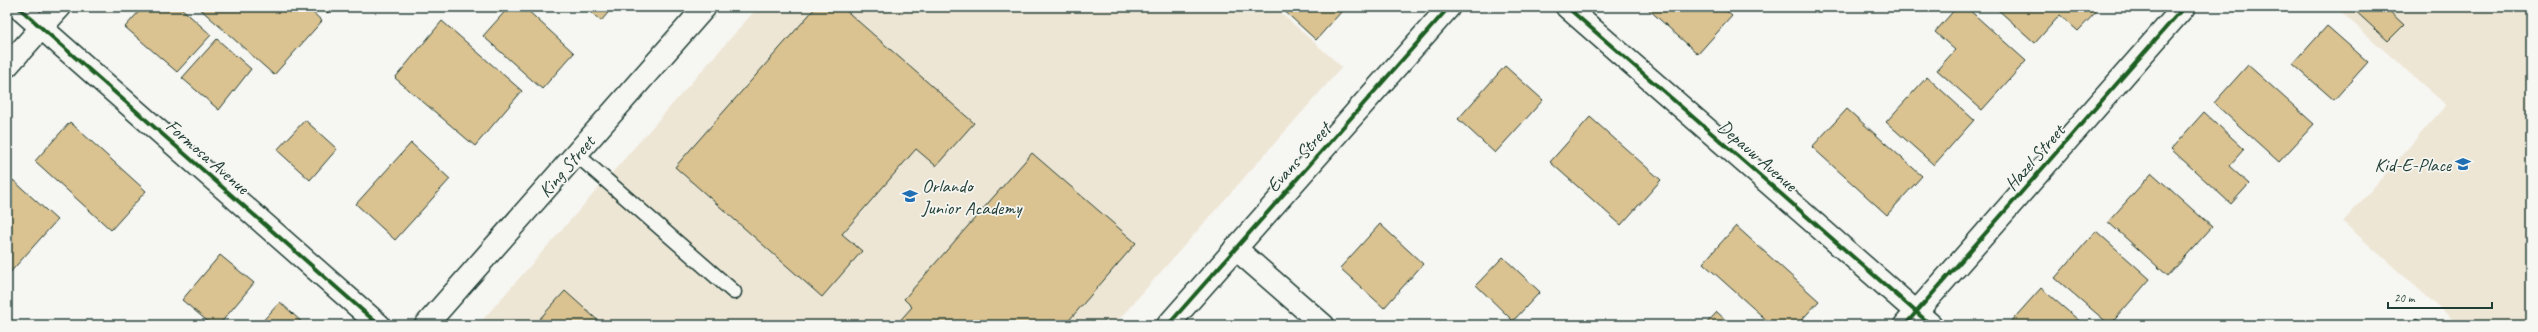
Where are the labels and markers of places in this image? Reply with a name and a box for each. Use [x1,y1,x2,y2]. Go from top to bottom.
place label: Kid-E-Place [2375,153,2453,177]
school or university icon: Kid-E-Place [2454,155,2472,173]
place label: Orlando Junior Academy [921,174,1023,220]
school or university icon: Orlando Junior Academy [901,187,919,205]

